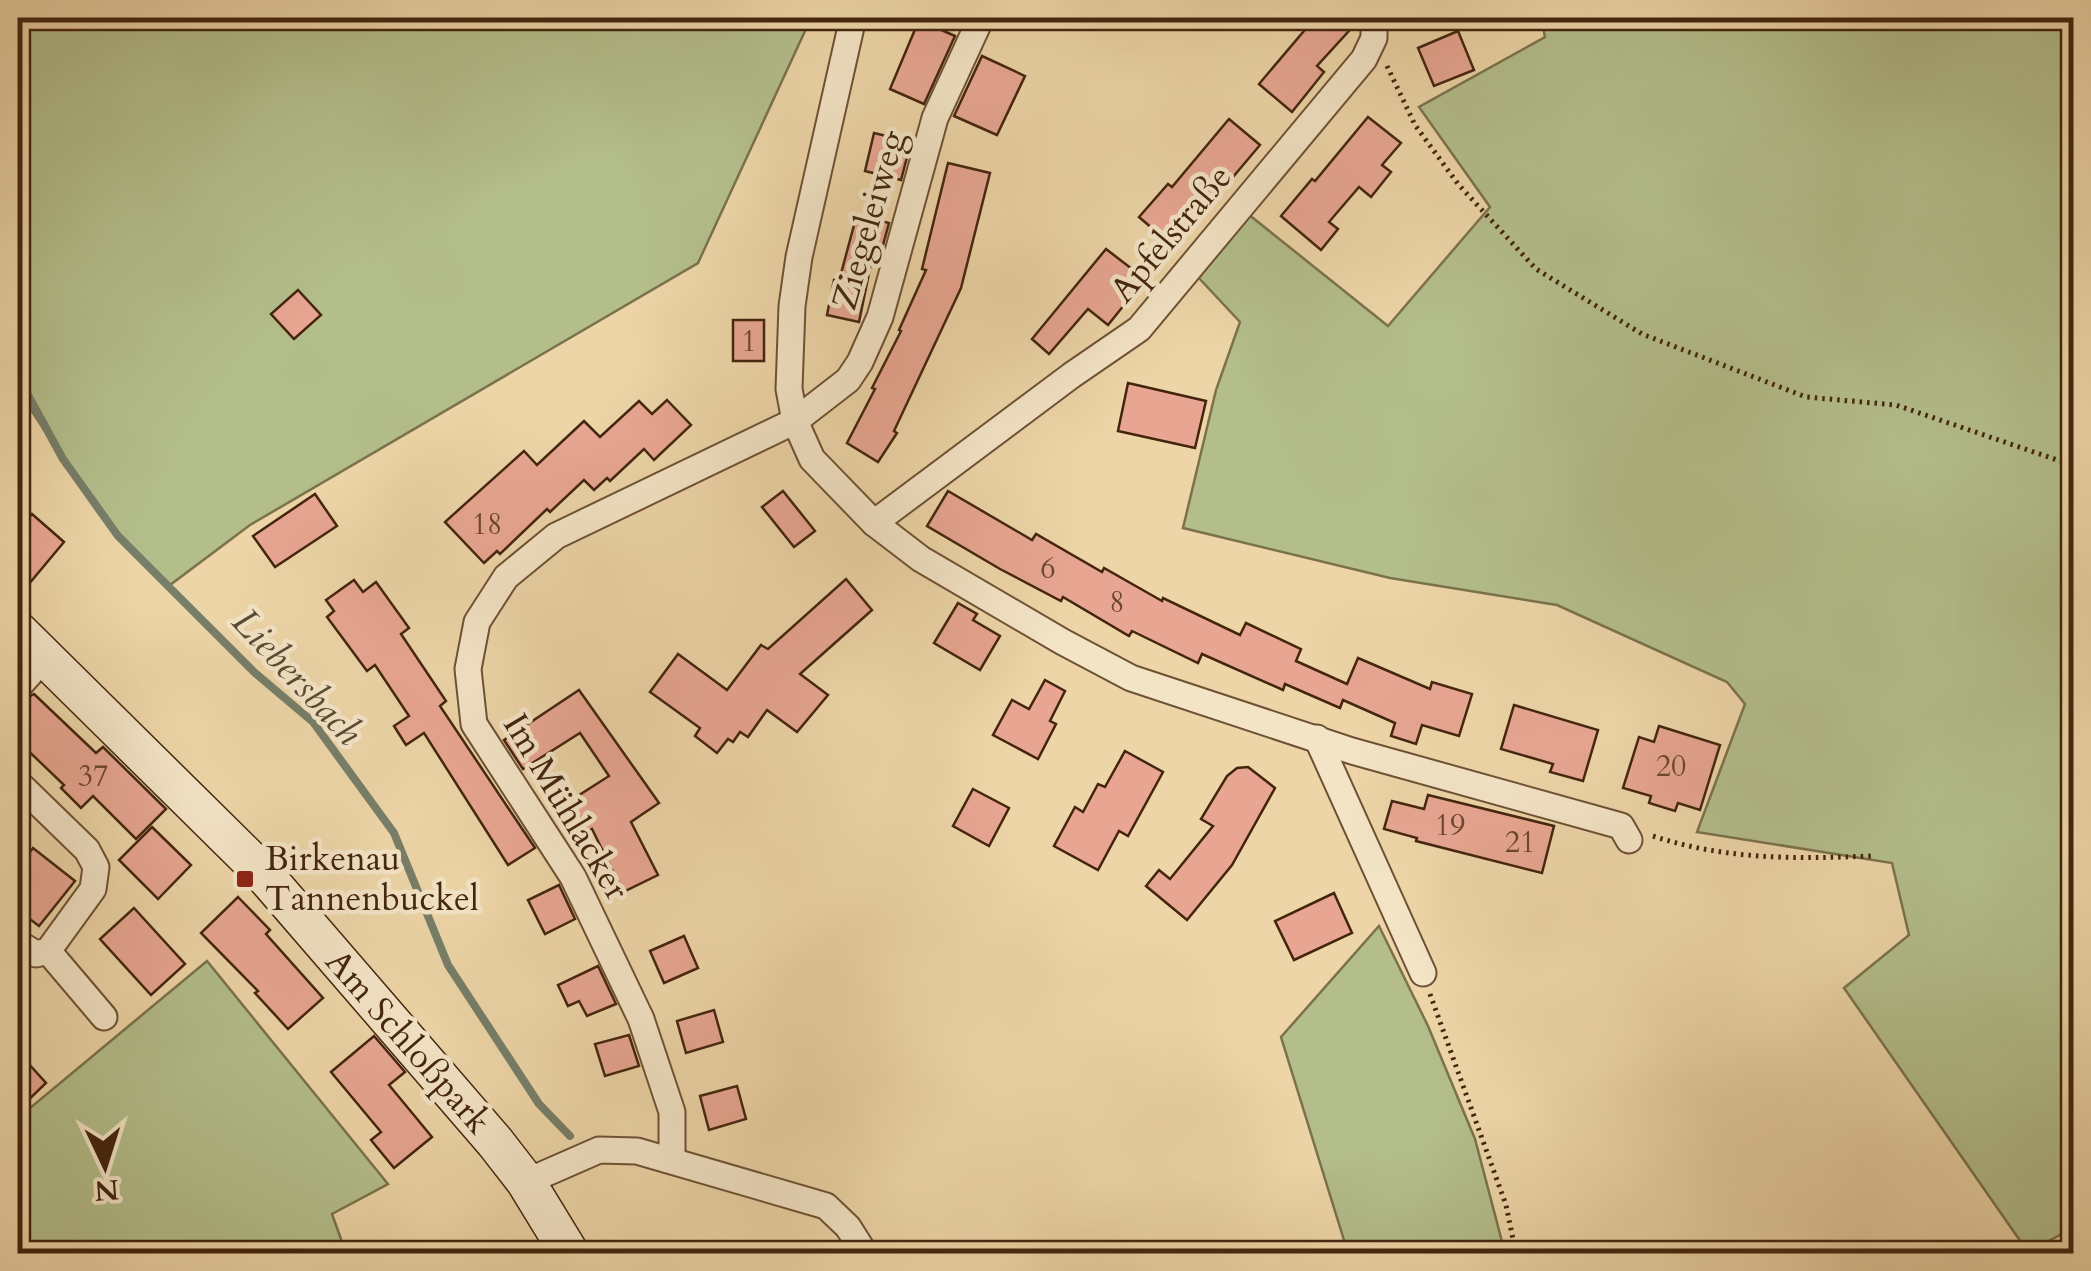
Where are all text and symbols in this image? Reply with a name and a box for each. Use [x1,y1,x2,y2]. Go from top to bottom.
street label: Ziegeleiweg [821,124,918,315]
street label: Apfelstraße [1099,155,1243,313]
house number: 1 [741,321,757,362]
house number: 18 [472,504,502,545]
house number: 6 [1040,548,1056,589]
house number: 8 [1109,582,1125,623]
water label: Liebersbach [220,597,374,757]
street label: Im Mühlacker [491,705,641,909]
house number: 20 [1656,746,1686,787]
house number: 37 [78,756,108,797]
house number: 19 [1435,805,1465,846]
house number: 21 [1505,822,1535,863]
place label: Birkenau Tannenbuckel [265,835,479,923]
marker: Birkenau Tannenbuckel [234,868,256,890]
street label: Am Schloßpark [314,939,502,1145]
north arrow [55,1116,155,1216]
text: N [93,1170,120,1210]

